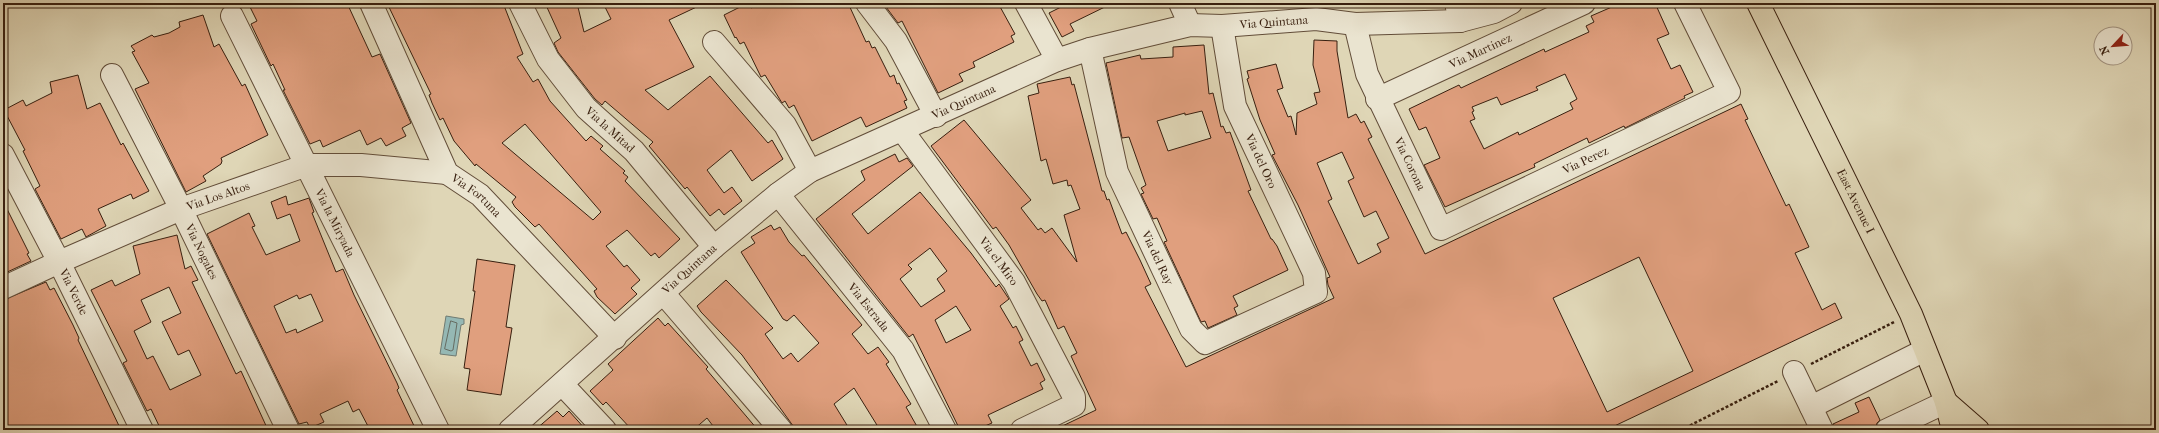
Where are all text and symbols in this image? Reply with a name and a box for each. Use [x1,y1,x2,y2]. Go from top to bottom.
street label: Via Quintana [1238,13,1309,32]
north arrow [2093,26,2133,66]
street label: Via Martinez [1446,30,1514,72]
text: N [2097,43,2112,57]
street label: Via Quintana [929,81,998,123]
street label: Via la Mitad [582,103,638,156]
street label: Via del Oro [1242,131,1280,190]
street label: Via Corona [1391,134,1429,193]
street label: Via Perez [1559,143,1611,178]
street label: East Avenue I [1834,167,1877,236]
street label: Via Fortuna [448,170,504,220]
street label: Via Los Altos [184,178,252,214]
street label: Via la Miryada [312,185,358,260]
street label: Via Nogales [182,221,221,282]
street label: Via del Ray [1138,228,1177,288]
street label: Via el Miro [976,233,1021,288]
street label: Via Quintana [659,241,720,298]
street label: Via Verde [56,265,91,317]
street label: Via Estrada [844,279,893,335]

